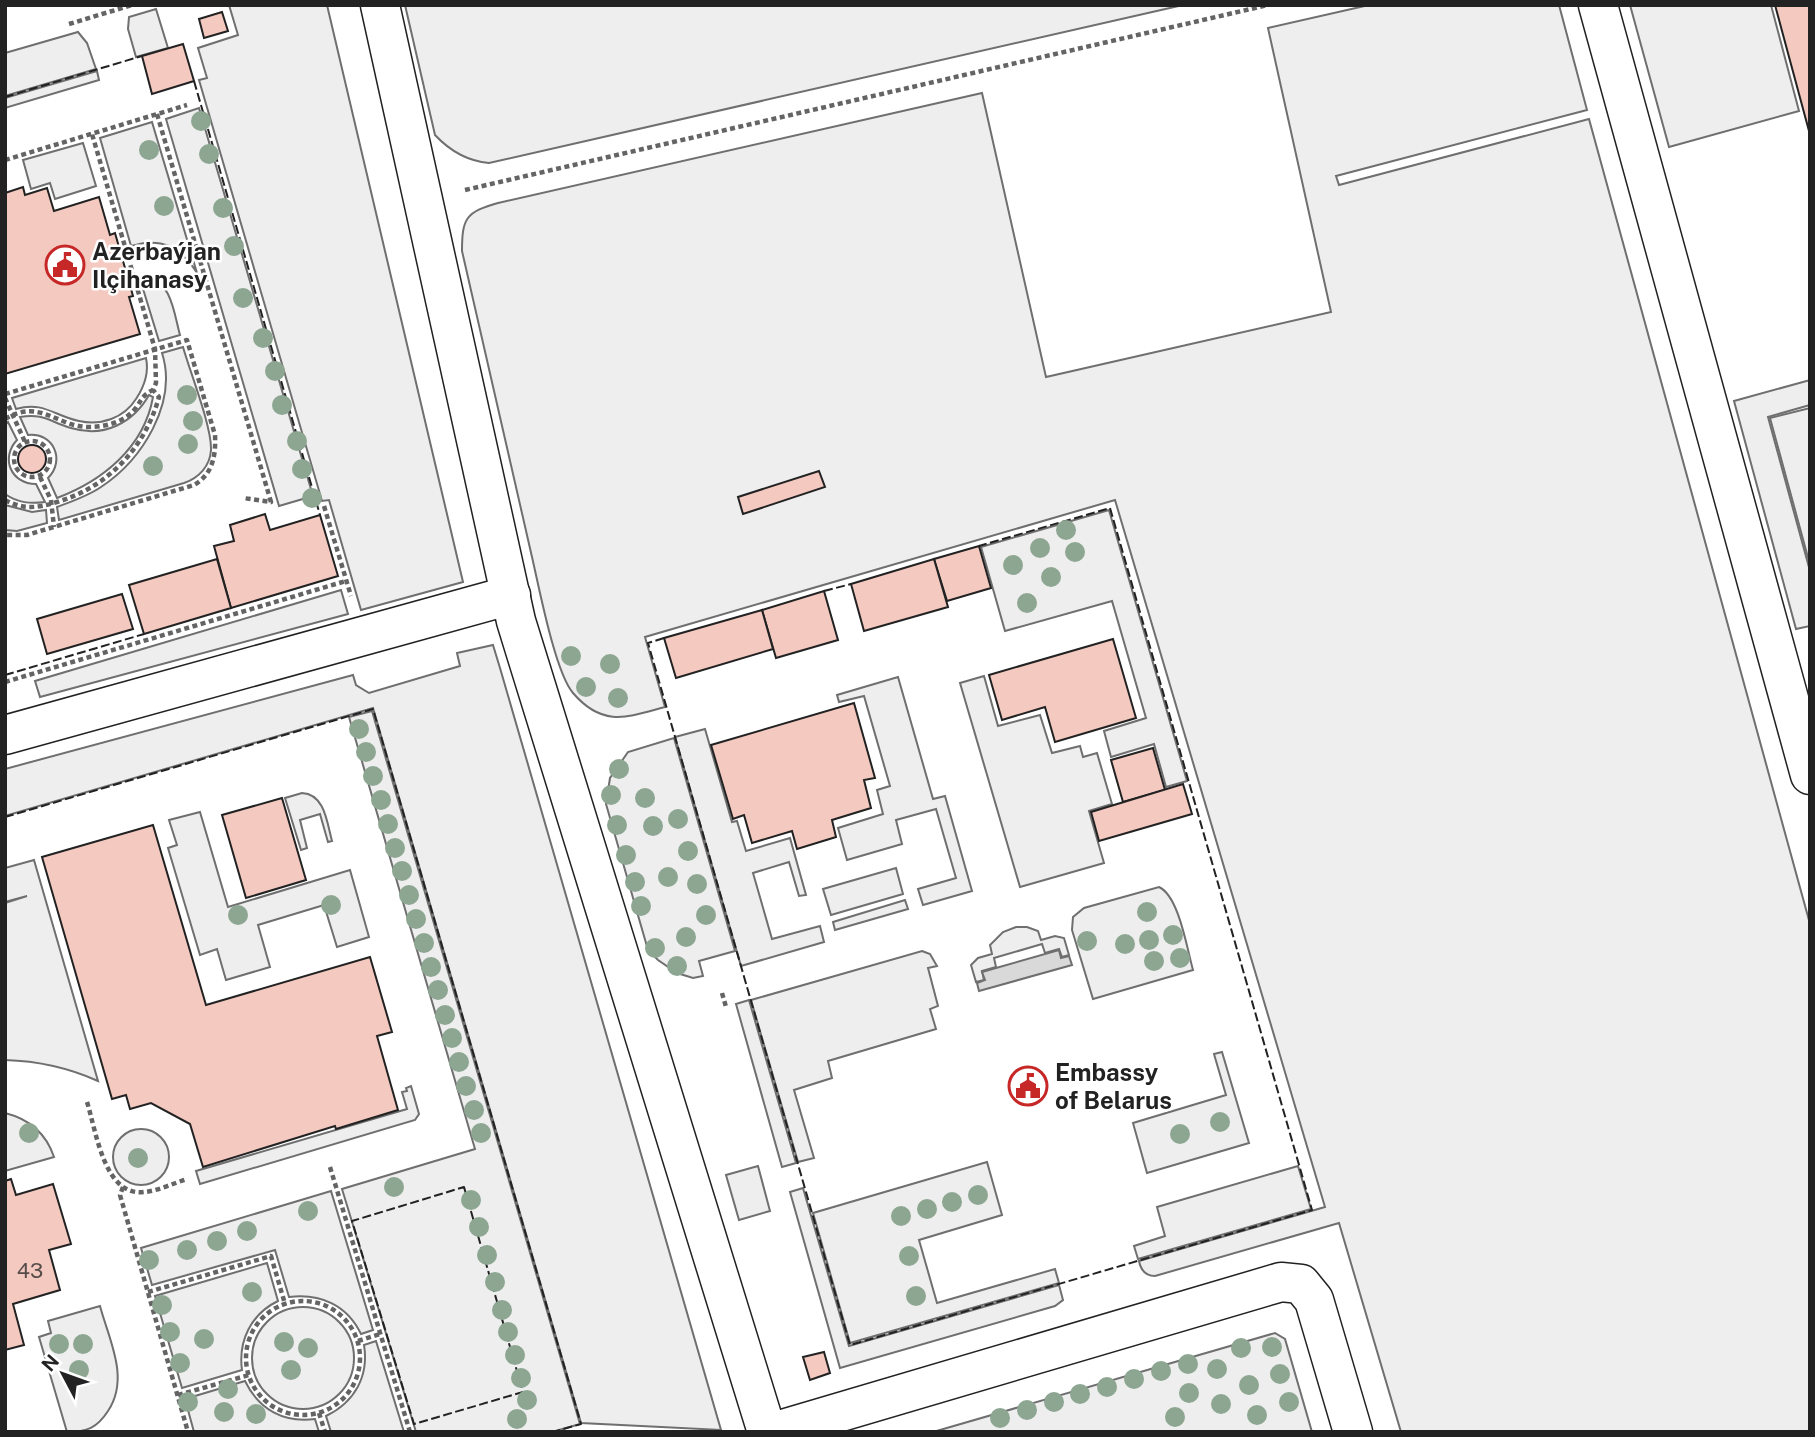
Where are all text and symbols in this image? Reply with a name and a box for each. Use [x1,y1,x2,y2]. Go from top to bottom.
place label: Azerbaýjan Ilçihanasy [92,237,221,294]
public building icon: Azerbaýjan Ilçihanasy [44,244,86,286]
place label: Embassy of Belarus [1055,1058,1172,1114]
public building icon: Embassy of Belarus [1007,1065,1049,1107]
house number: 43 [17,1258,43,1283]
north arrow [28,1339,98,1409]
text: N [37,1350,63,1376]

